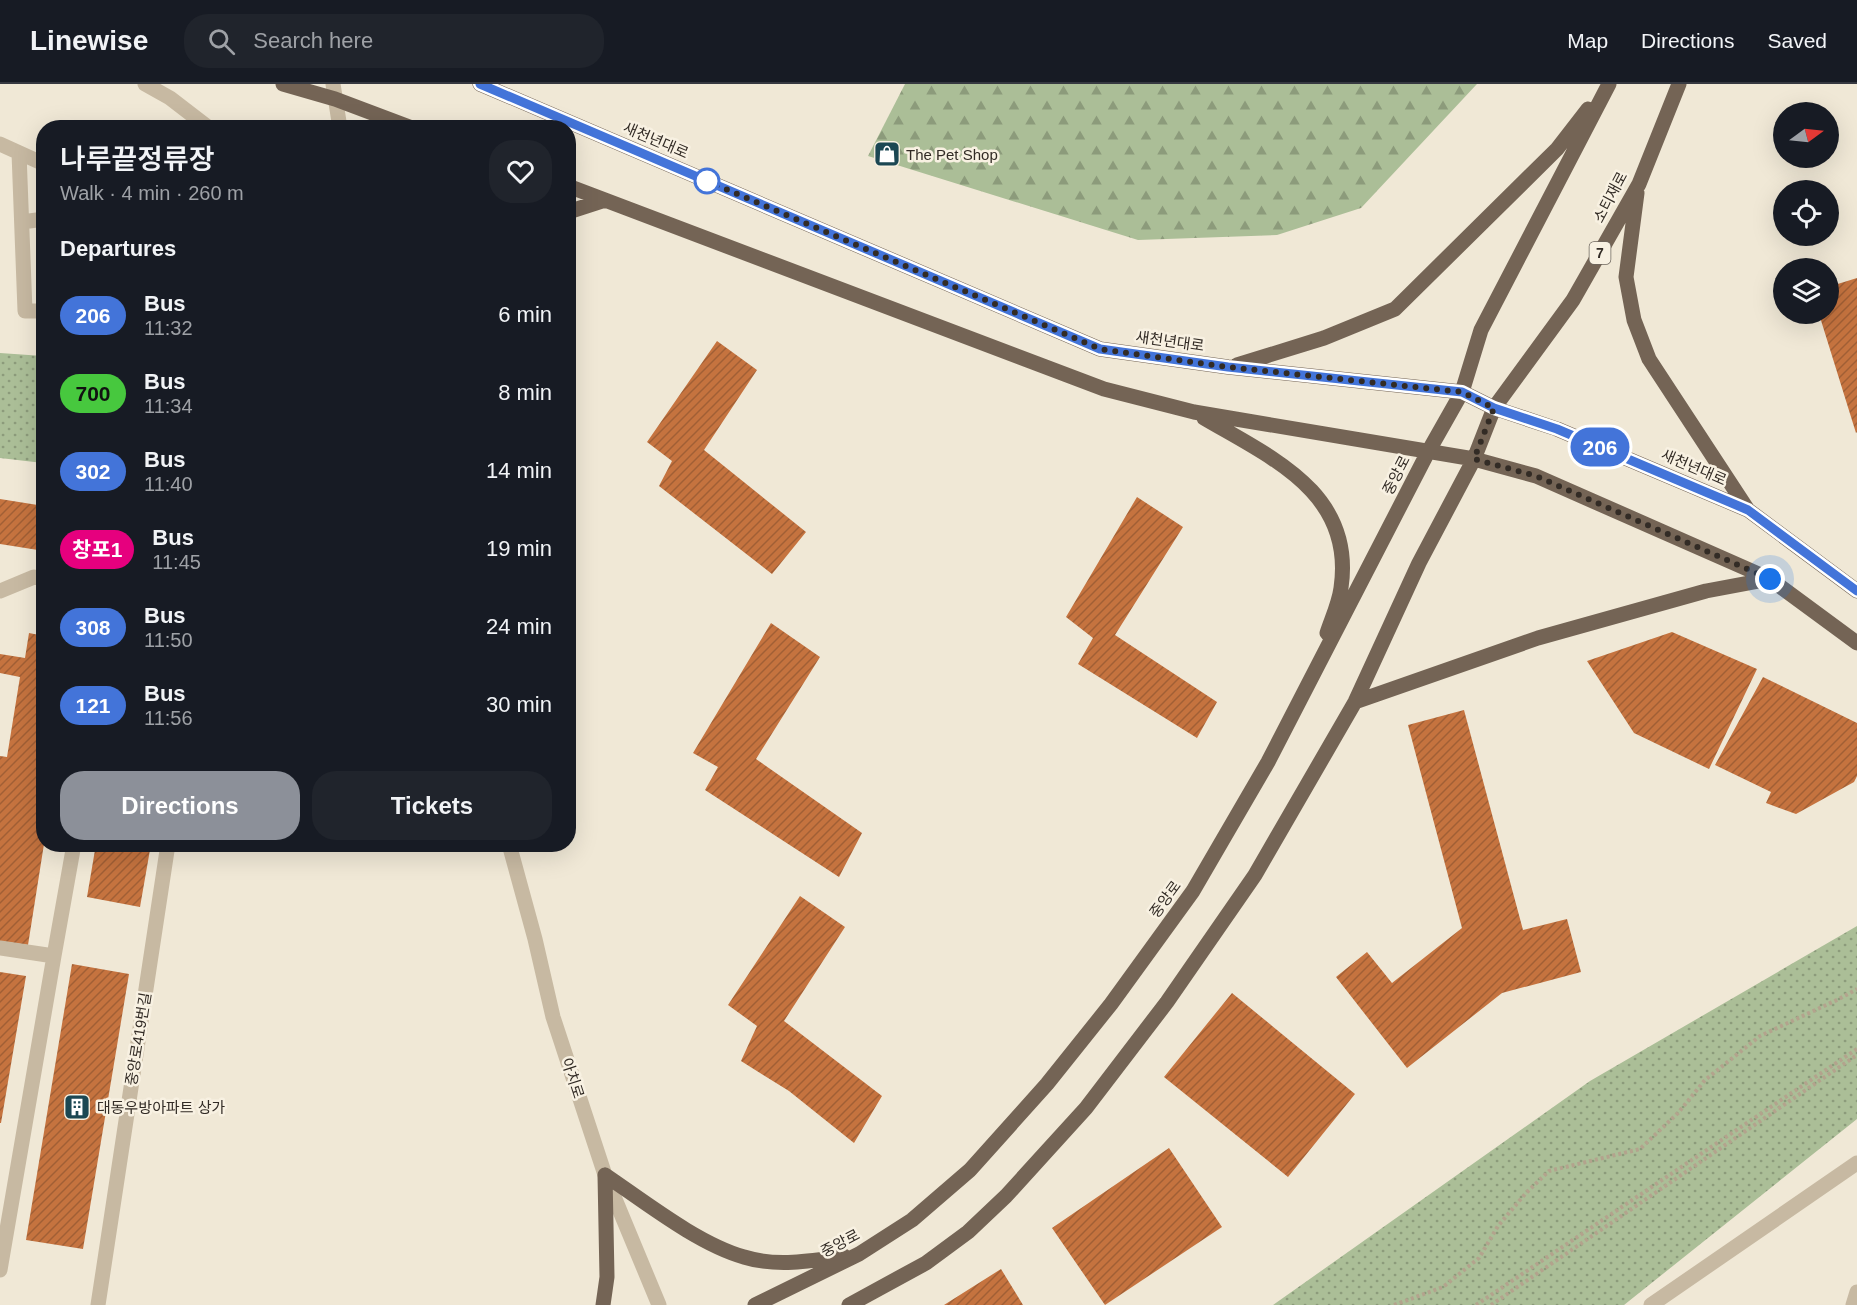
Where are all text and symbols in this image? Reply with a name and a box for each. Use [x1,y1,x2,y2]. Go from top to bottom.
search box [184,14,604,68]
text: Linewise [30,25,148,56]
icon: search [205,25,238,58]
text: Search here [253,28,373,53]
text: Map [1567,29,1608,52]
text: Directions [1641,29,1734,52]
text: Saved [1767,29,1827,52]
north arrow [1773,102,1839,168]
map controls [1773,102,1839,324]
street label: 새천년대로 [621,119,691,161]
shop icon: The Pet Shop [872,139,902,169]
button: heart [489,140,552,203]
text: 나루끝정류장 [60,144,215,175]
place label: The Pet Shop [906,146,998,163]
unlabelled marker [694,168,720,194]
street label: 소티재로 [1590,169,1630,225]
button: locate [1773,180,1839,246]
text: Walk · 4 min · 260 m [60,182,244,204]
text: Departures [60,236,176,261]
road number: 7 [1590,242,1610,264]
button: layers [1773,258,1839,324]
text: Bus [144,291,186,316]
text: 6 min [498,302,552,327]
text: 206 [75,304,111,327]
text: 11:32 [144,317,193,339]
street label: 새천년대로 [1135,328,1205,354]
text: Bus [144,369,186,394]
text: 8 min [498,380,552,405]
text: 700 [75,382,111,405]
text: 11:34 [144,395,193,417]
line badge: 206 [1566,428,1634,466]
text: 206 [1582,436,1618,459]
street label: 새천년대로 [1659,446,1729,488]
text: Bus [144,447,186,472]
street label: 중앙로 [1379,453,1413,497]
text: 14 min [486,458,552,483]
text: 302 [75,460,111,483]
text: 11:40 [144,473,193,495]
text: Bus [152,525,194,550]
text: 19 min [486,536,552,561]
text: 창포1 [72,538,122,561]
text: 11:45 [152,551,201,573]
your location [1755,564,1785,594]
text: Bus [144,603,186,628]
text: 24 min [486,614,552,639]
text: 308 [75,616,111,639]
text: 11:50 [144,629,193,651]
text: Bus [144,681,186,706]
text: 30 min [486,692,552,717]
text: 121 [75,694,111,717]
text: 11:56 [144,707,193,729]
button: Directions [60,771,300,840]
button: Tickets [312,771,552,840]
street label: 중앙로 [1146,877,1184,921]
street label: 중앙로419번길 [122,991,154,1087]
street label: 아치로 [559,1056,587,1100]
building icon: 대동우방아파트 상가 [62,1092,92,1122]
place label: 대동우방아파트 상가 [97,1099,226,1116]
street label: 중앙로 [818,1226,862,1260]

